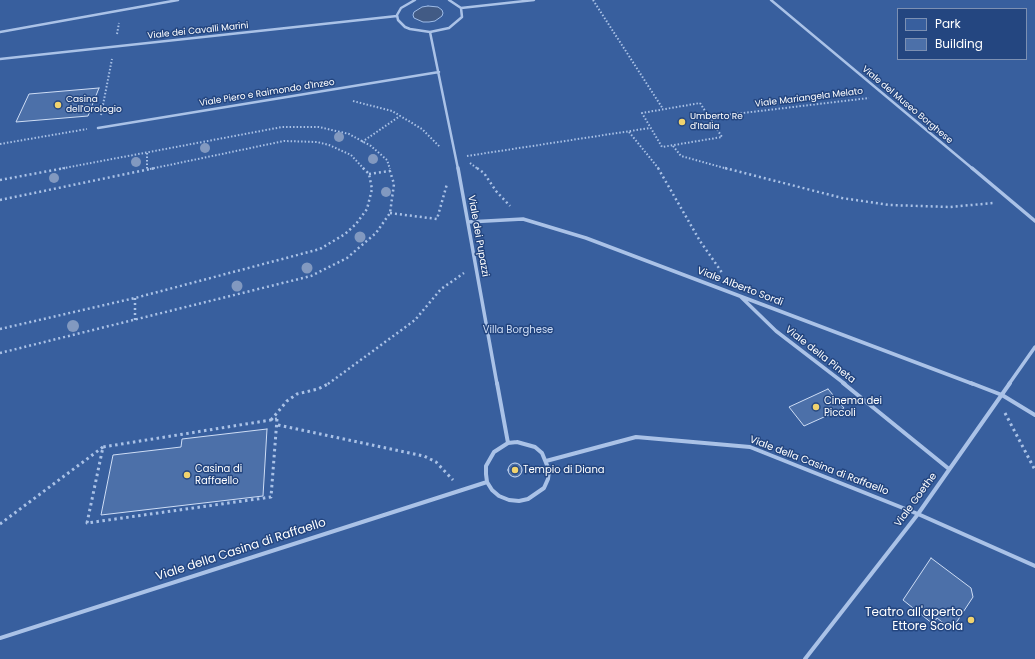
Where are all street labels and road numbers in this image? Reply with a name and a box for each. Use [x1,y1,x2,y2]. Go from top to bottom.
street label: Viale dei Cavalli Marini [147,20,249,42]
street label: Viale del Museo Borghese [859,64,955,146]
street label: Viale Piero e Raimondo d'Inzeo [199,77,335,109]
street label: Viale Mariangela Melato [754,86,864,110]
street label: Viale dei Pupazzi [465,194,491,278]
street label: Viale Alberto Sordi [695,265,785,309]
street label: Viale della Pineta [782,324,858,386]
street label: Viale della Casina di Raffaello [748,434,890,498]
street label: Viale Goethe [892,471,940,529]
street label: Viale della Casina di Raffaello [154,516,328,584]

